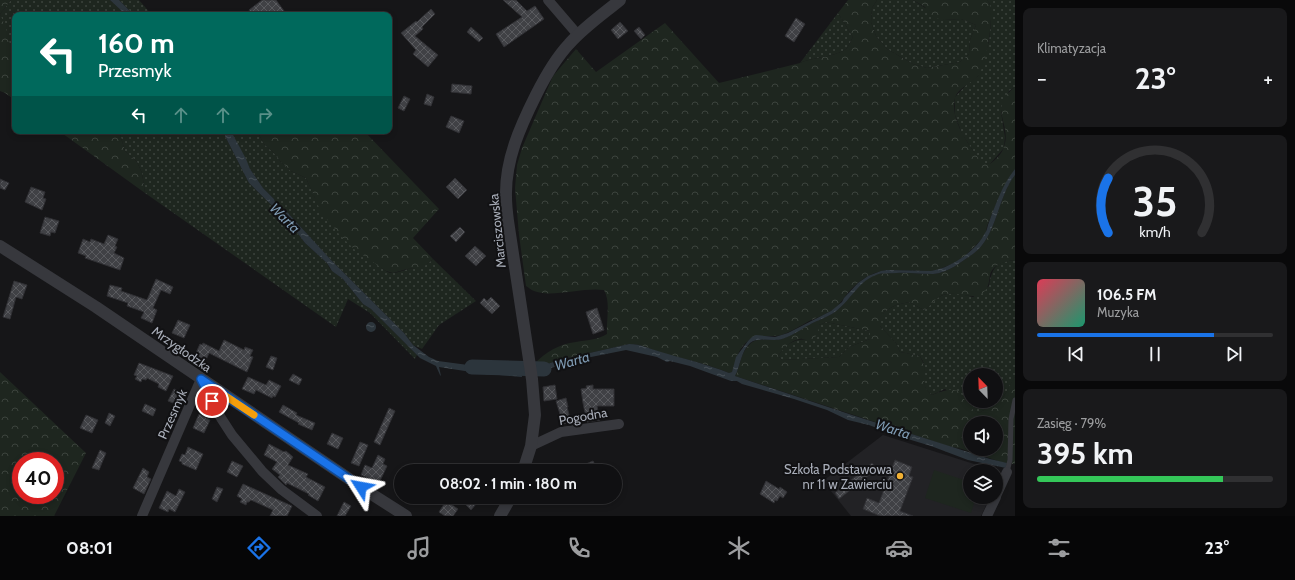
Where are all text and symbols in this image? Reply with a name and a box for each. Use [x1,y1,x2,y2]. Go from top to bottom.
text: 160 m [98,26,174,60]
icon: left [32,28,84,80]
text: Klimatyzacja [1037,40,1106,56]
text: Przesmyk [98,60,171,82]
text: 23° [1135,60,1175,97]
text: − [1037,65,1047,92]
text: + [1263,65,1273,92]
icon: left [128,104,150,126]
icon: ahead [170,104,192,126]
icon: ahead [212,104,234,126]
icon: right [254,104,276,126]
text: 35 [1133,175,1177,225]
street label: Marciszowska [485,192,509,269]
water label: Warta [266,199,304,237]
text: km/h [1139,222,1171,240]
text: 106.5 FM [1097,286,1156,304]
text: Muzyka [1097,304,1139,320]
street label: Mrzygłodzka [149,323,216,376]
icon: previous [1065,343,1087,365]
icon: pause [1144,343,1166,365]
icon: next [1223,343,1245,365]
water label: Warta [552,347,592,375]
north arrow [963,368,1003,408]
map controls [963,368,1003,504]
pin [195,384,229,418]
street label: Przesmyk [154,386,190,441]
icon: arrive [201,390,223,412]
street label: Pogodna [558,404,609,428]
water label: Warta [873,415,913,443]
text: Zasięg · 79% [1037,415,1106,431]
button: sound [963,416,1003,456]
text: 395 km [1037,435,1134,472]
speed limit sign: 40 [12,452,64,504]
place label: Szkoła Podstawowa nr 11 w Zawierciu [784,461,893,492]
button: layers [963,464,1003,504]
position arrow [340,466,382,508]
marker: Szkoła Podstawowa nr 11 w Zawierciu [895,471,905,481]
text: 08:02 · 1 min · 180 m [439,475,577,493]
icon: directions [245,534,273,562]
icon: music [405,534,433,562]
icon: phone [565,534,593,562]
icon: climate [725,534,753,562]
icon: car [885,534,913,562]
icon: filters [1045,534,1073,562]
text: 08:01 [66,537,113,559]
text: 23° [1205,537,1229,559]

